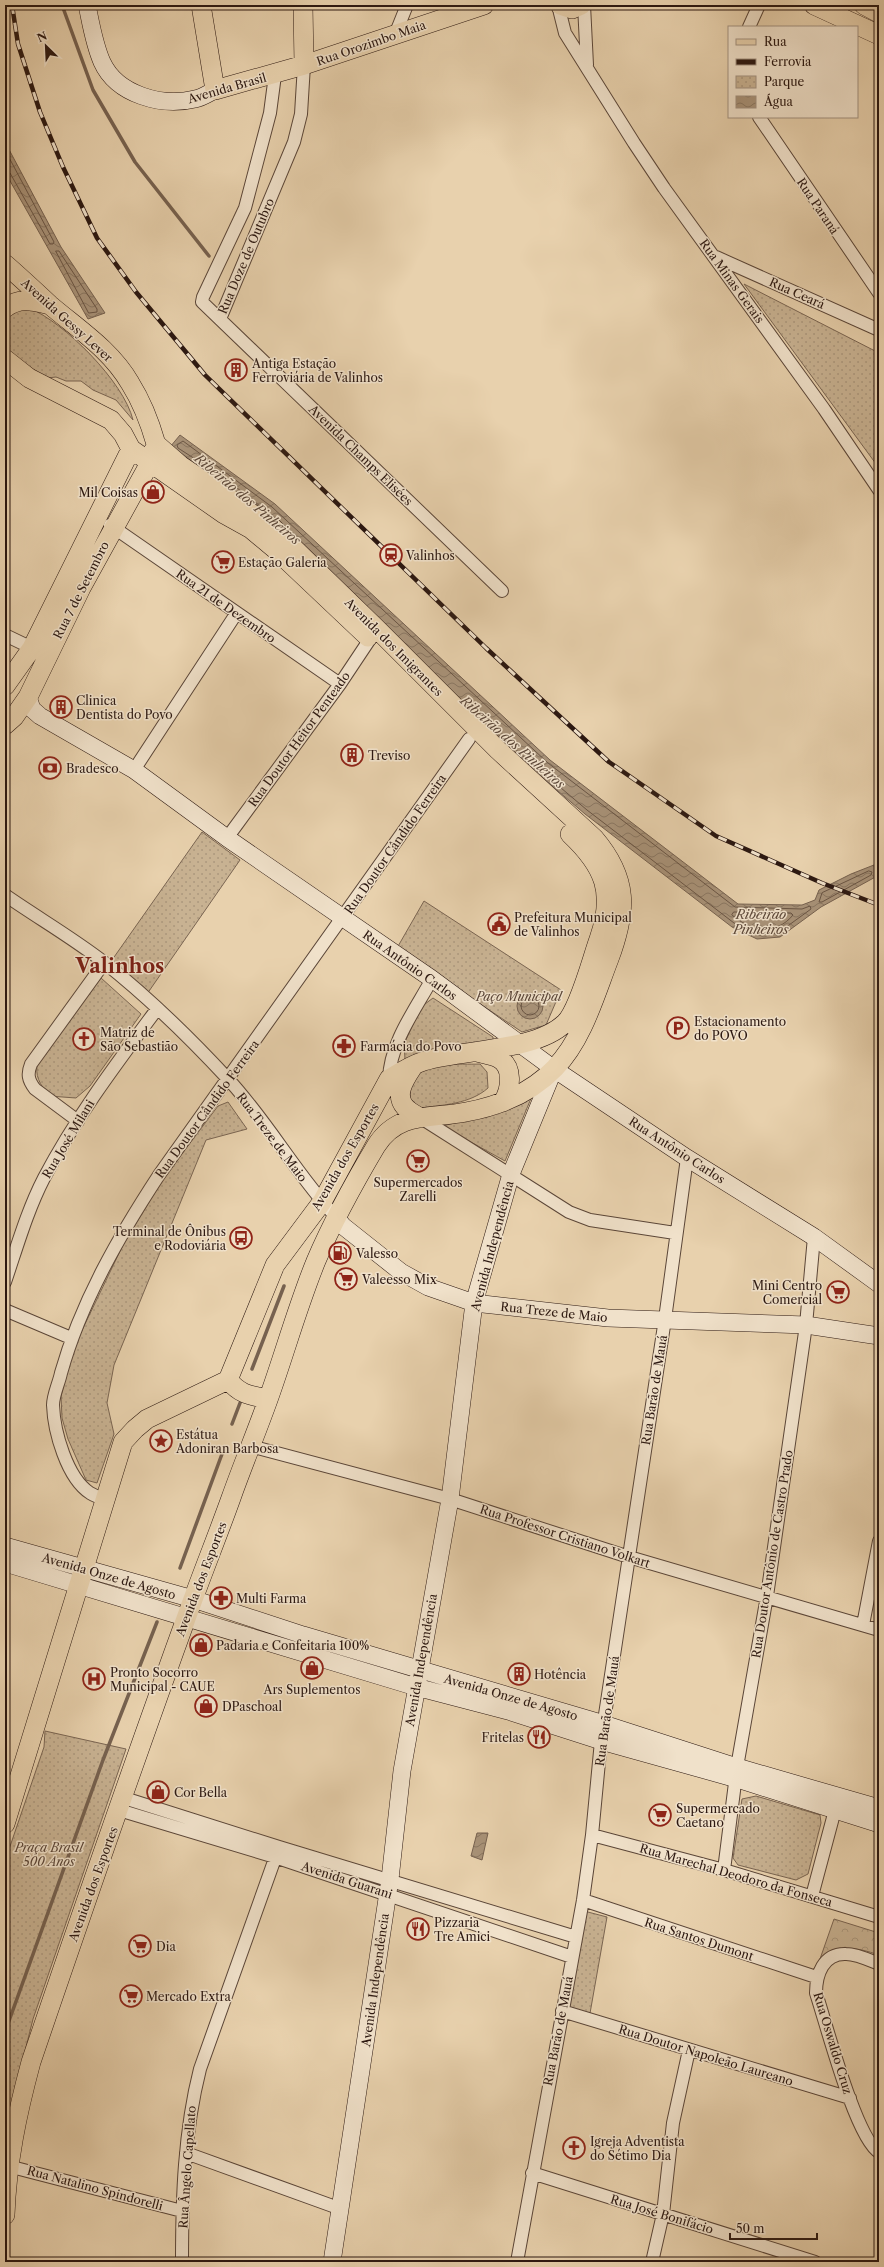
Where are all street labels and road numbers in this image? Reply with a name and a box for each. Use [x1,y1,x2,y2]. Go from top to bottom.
street label: Rua Orozimbo Maia [314,17,428,69]
street label: Avenida Brasil [185,70,268,107]
street label: Rua Paraná [794,175,843,238]
street label: Rua Doze de Outubro [215,196,277,316]
street label: Rua Minas Gerais [696,236,768,326]
street label: Avenida Gessy Lever [18,274,116,365]
street label: Rua Ceará [767,274,828,312]
street label: Avenida Champs Elisées [305,401,416,508]
street label: Rua 7 de Setembro [50,539,112,641]
street label: Rua 21 de Dezembro [173,566,279,646]
street label: Avenida dos Imigrantes [341,594,446,699]
street label: Rua Doutor Heitor Penteado [245,668,353,810]
street label: Rua Doutor Cândido Ferreira [341,771,449,917]
street label: Rua Antônio Carlos [360,927,460,1003]
street label: Rua Doutor Cândido Ferreira [152,1036,263,1181]
street label: Rua Treze de Maio [234,1089,310,1185]
street label: Rua José Milani [39,1097,98,1181]
street label: Avenida dos Esportes [308,1101,382,1214]
street label: Rua Antônio Carlos [626,1113,728,1187]
street label: Avenida Independência [467,1179,517,1314]
street label: Rua Treze de Maio [500,1299,608,1325]
street label: Rua Barão de Mauá [638,1333,670,1446]
street label: Rua Doutor Antônio de Castro Prado [748,1449,796,1659]
street label: Rua Professor Cristiano Volkart [478,1501,653,1571]
street label: Avenida dos Esportes [172,1520,230,1639]
street label: Avenida Onze de Agosto [39,1549,178,1602]
street label: Avenida Independência [402,1592,440,1728]
street label: Rua Barão de Mauá [592,1654,622,1767]
street label: Avenida Onze de Agosto [441,1670,580,1723]
street label: Avenida dos Esportes [65,1824,121,1945]
street label: Rua Marechal Deodoro da Fonseca [638,1840,835,1910]
street label: Avenida Guarani [299,1858,395,1902]
street label: Avenida Independência [358,1912,392,2049]
street label: Rua Santos Dumont [642,1914,756,1964]
street label: Rua Barão de Mauá [540,1974,576,2087]
street label: Rua Oswaldo Cruz [810,1990,856,2096]
street label: Rua Doutor Napoleão Laureano [617,2021,795,2089]
street label: Rua Ângelo Capellato [174,2105,199,2229]
street label: Rua Natalino Spindorelli [25,2163,165,2213]
street label: Rua José Bonifácio [609,2191,715,2237]

